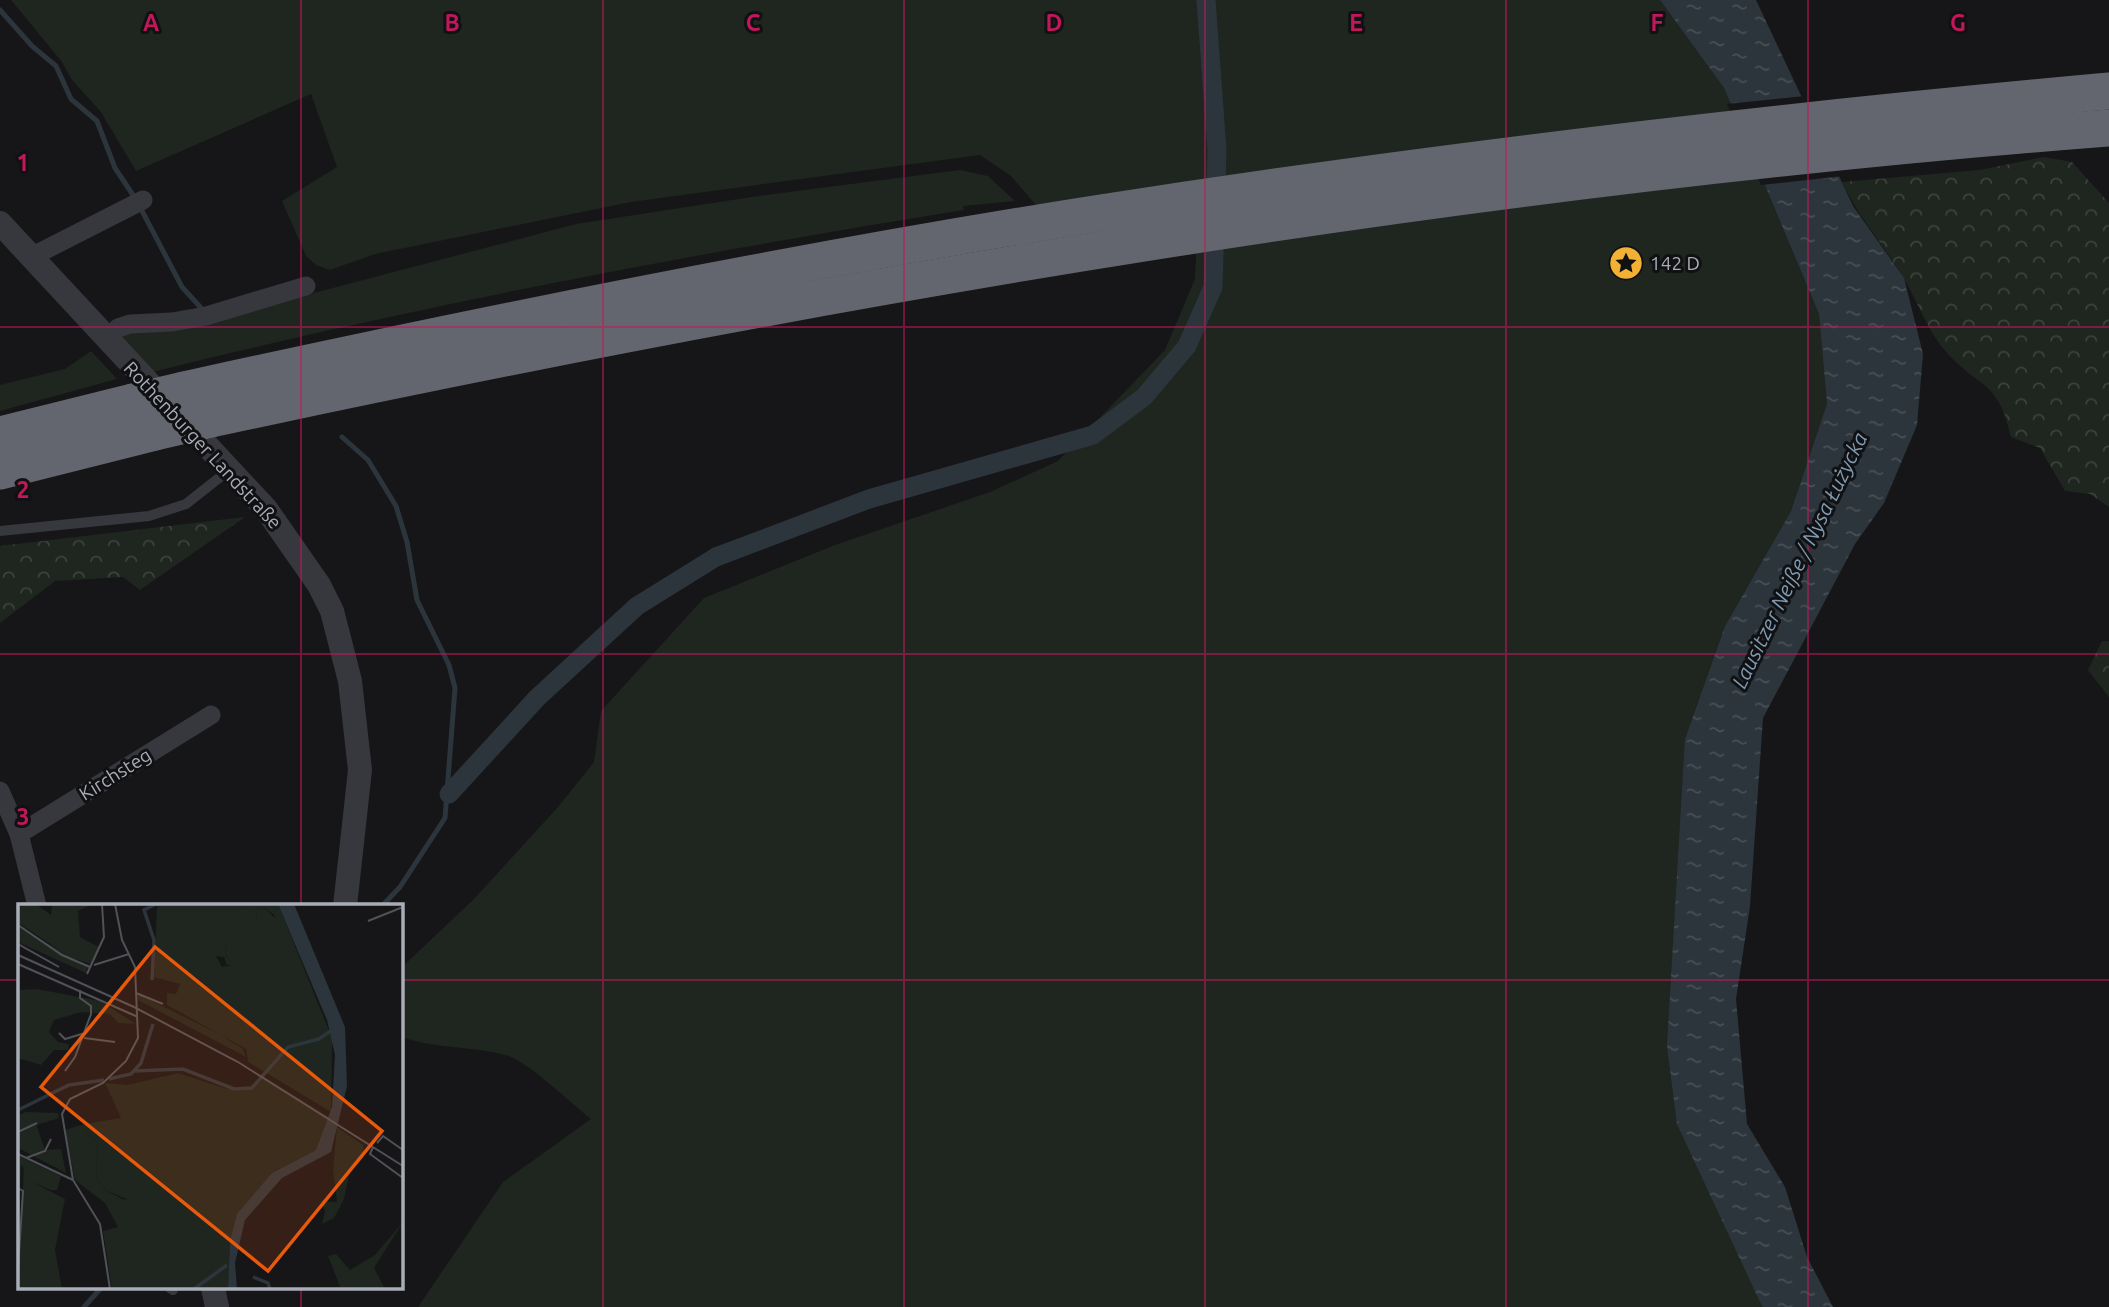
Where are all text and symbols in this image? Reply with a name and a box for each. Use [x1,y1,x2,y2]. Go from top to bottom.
text: A [143,10,159,35]
text: B [444,10,460,35]
text: C [746,10,761,35]
text: D [1046,10,1062,35]
text: E [1349,10,1363,35]
text: F [1651,10,1664,35]
text: G [1950,10,1966,35]
text: 1 [17,150,29,175]
place icon: 142 D [1607,244,1645,282]
place label: 142 D [1650,252,1700,274]
street label: Rothenburger Landstraße [120,357,286,533]
water label: Lausitzer Neiße / Nysa Łużycka [1726,428,1872,692]
text: 2 [17,477,29,502]
street label: Kirchsteg [75,743,155,805]
text: 3 [17,804,29,829]
inset map [18,904,402,1290]

